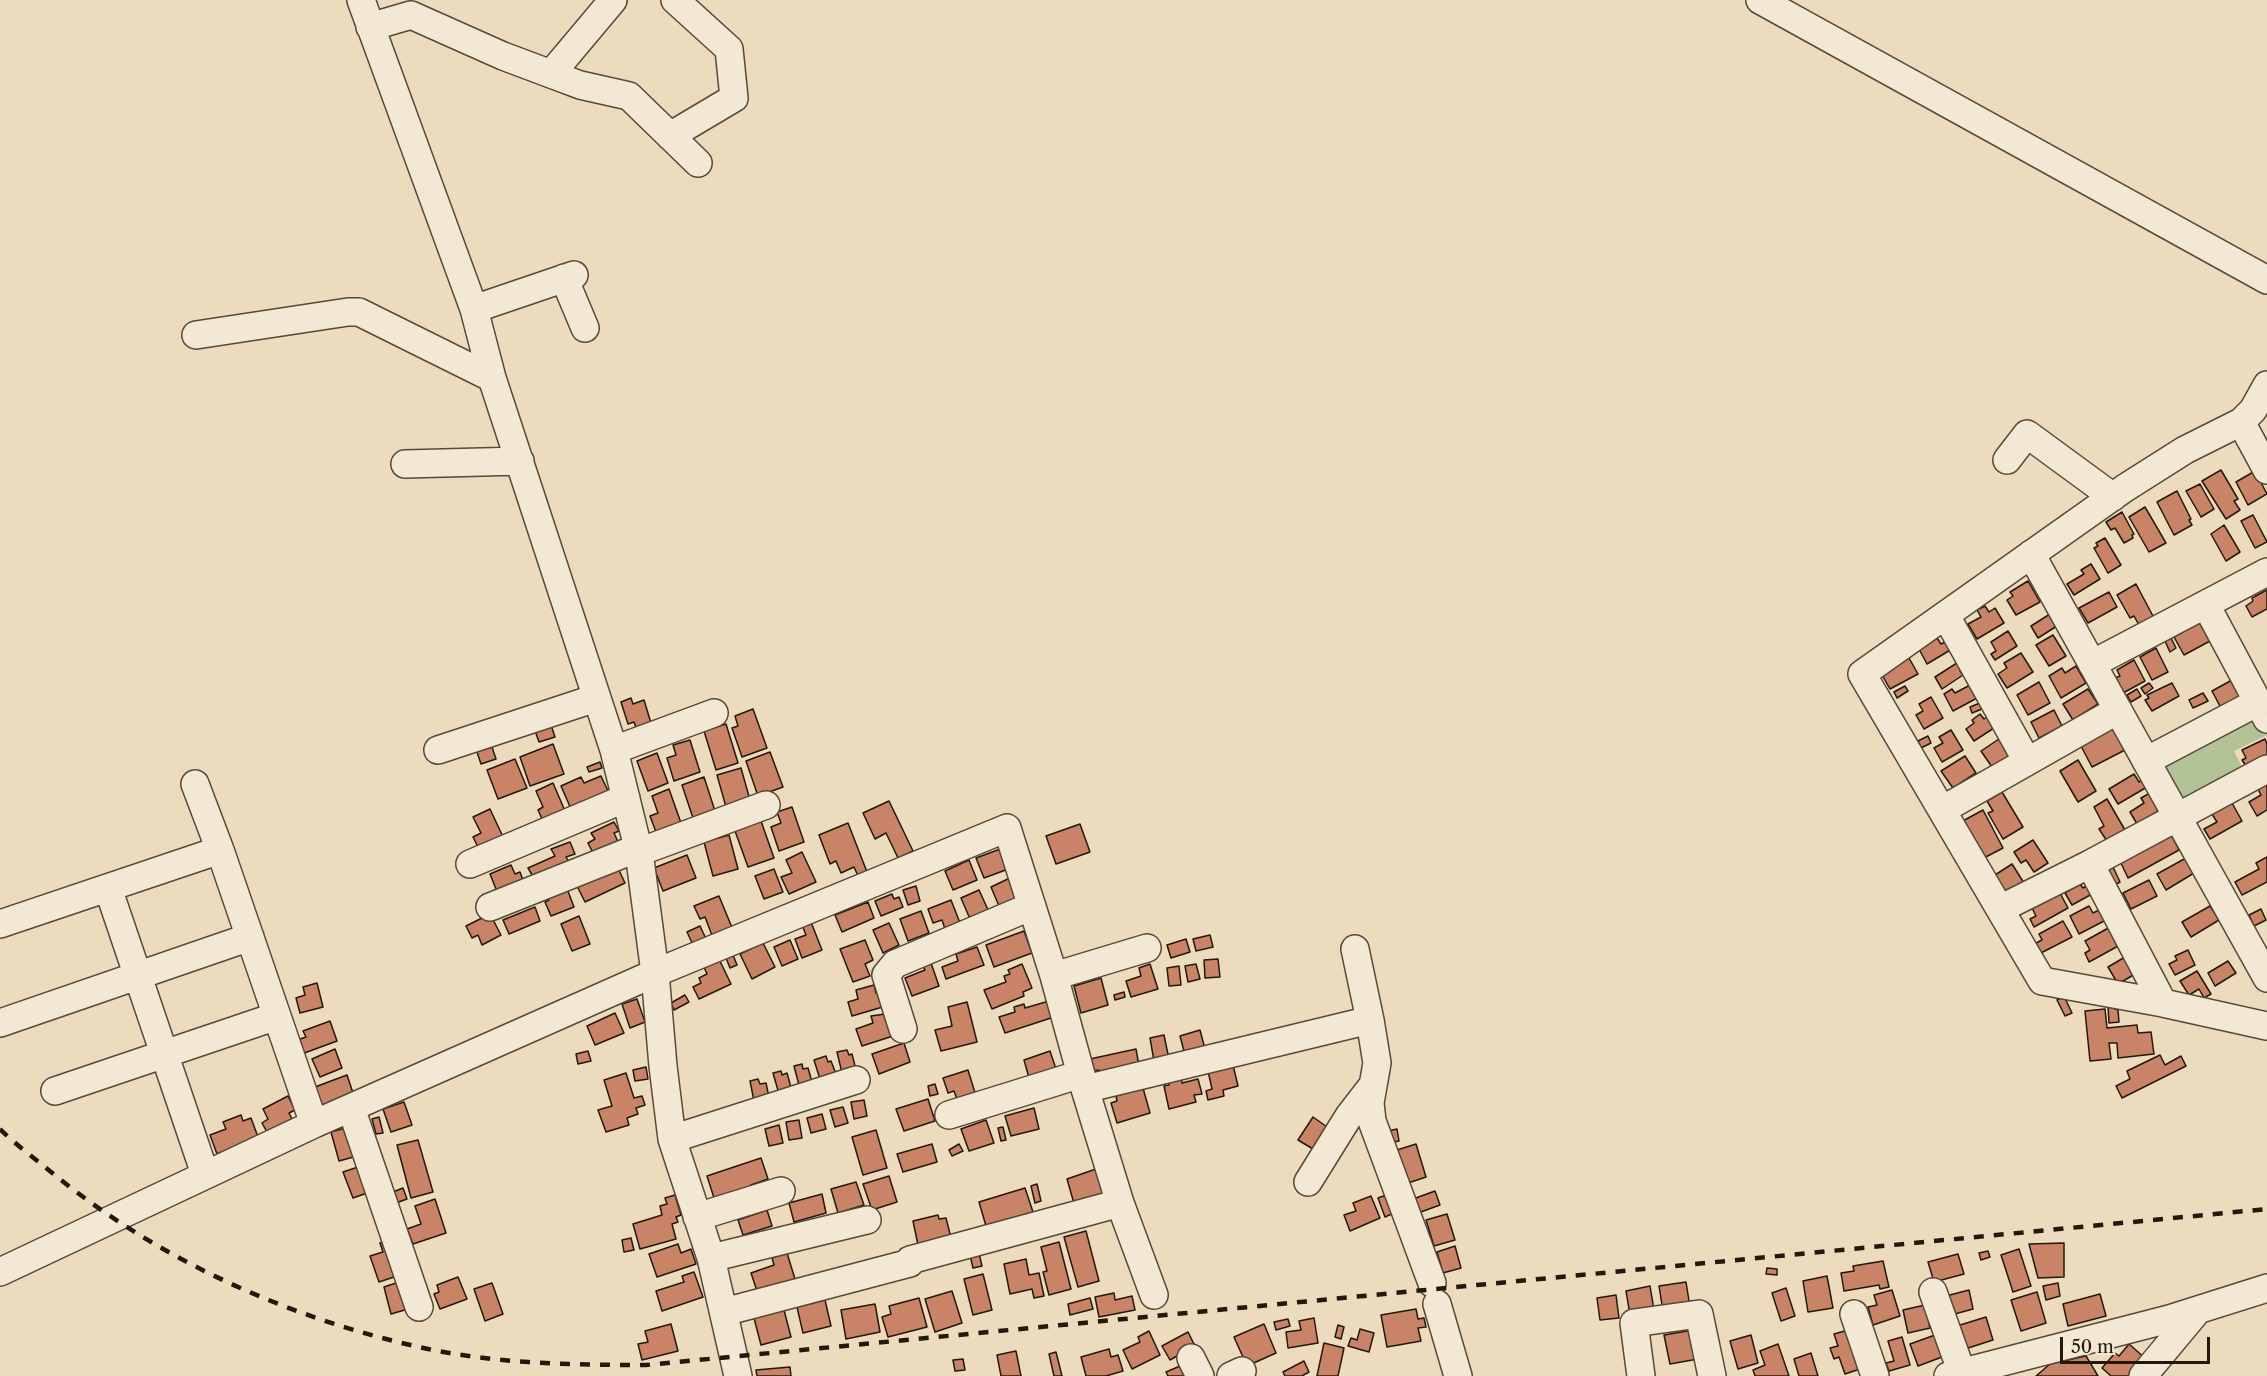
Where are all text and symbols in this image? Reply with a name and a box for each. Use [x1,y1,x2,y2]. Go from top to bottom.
scale bar [2063,1325,2213,1363]
text: 50 m [2071,1336,2114,1358]

